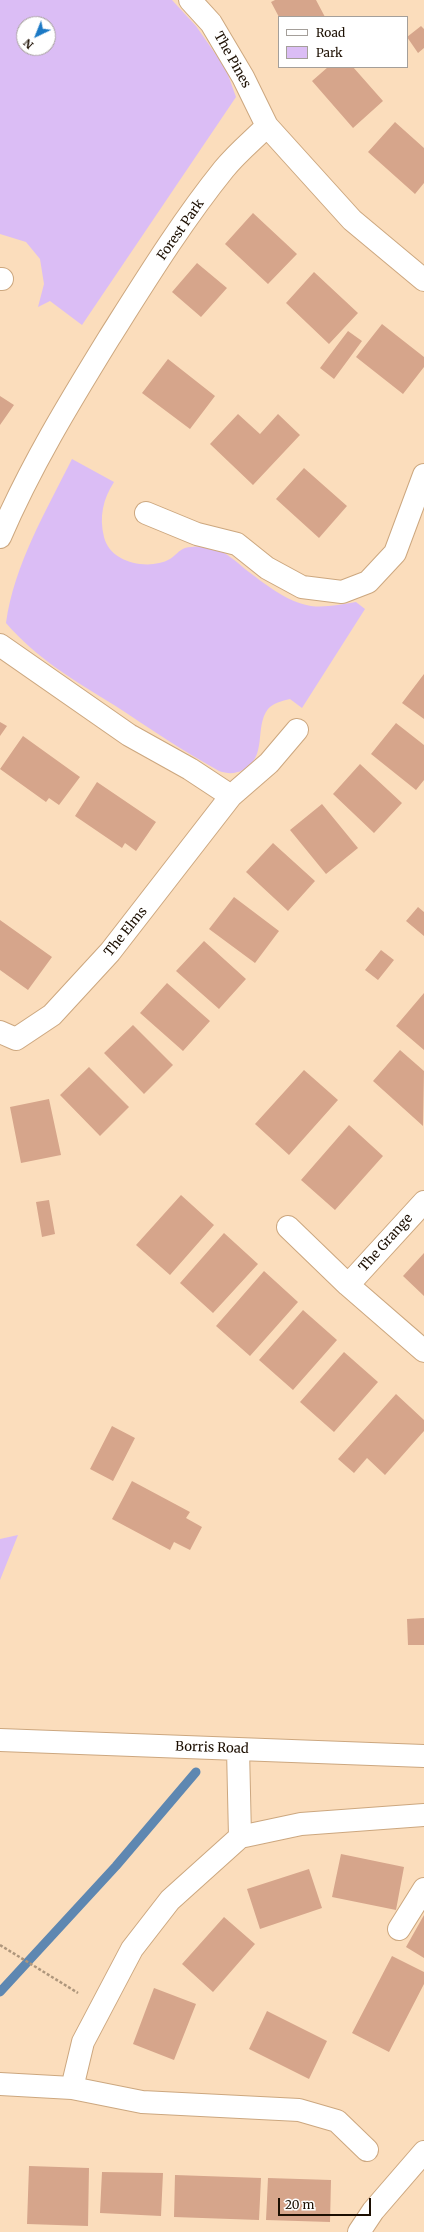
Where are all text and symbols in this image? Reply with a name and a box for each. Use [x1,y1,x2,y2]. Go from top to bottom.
north arrow [16,16,56,56]
legend [278,16,408,68]
text: Road [316,25,345,40]
street label: The Pines [210,29,254,91]
text: N [21,36,36,52]
text: Park [316,45,343,60]
street label: Forest Park [154,197,208,263]
street label: The Elms [101,904,151,960]
street label: The Grange [356,1211,416,1275]
street label: Borris Road [175,1739,249,1757]
scale bar [280,2190,373,2216]
text: 20 m [285,2197,314,2212]

